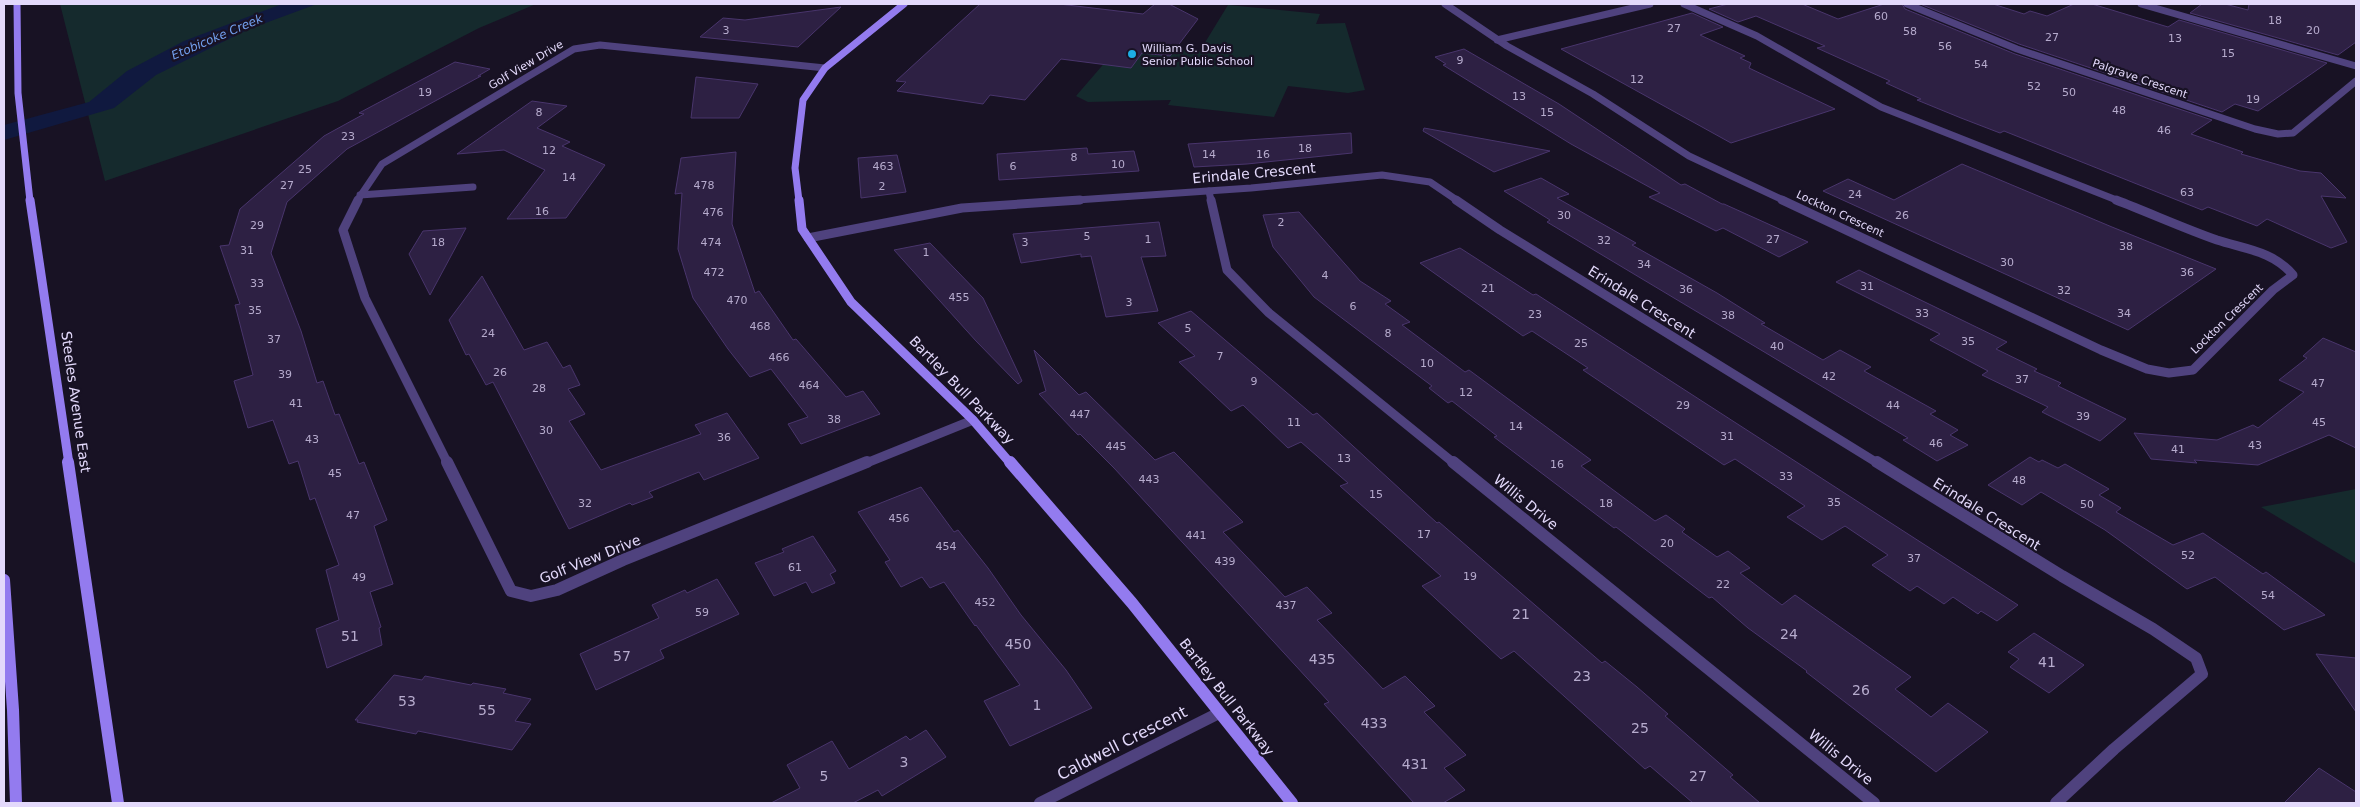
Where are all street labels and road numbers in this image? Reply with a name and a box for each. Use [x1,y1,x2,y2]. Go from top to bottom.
street label: Golf View Drive [486,38,566,92]
street label: Palgrave Crescent [2091,57,2190,102]
street label: Erindale Crescent [1192,160,1317,186]
street label: Lockton Crescent [1794,188,1886,240]
street label: Erindale Crescent [1585,262,1699,342]
street label: Lockton Crescent [2188,281,2266,357]
street label: Steeles Avenue East [58,330,94,474]
street label: Bartley Bull Parkway [906,333,1018,447]
street label: Willis Drive [1491,471,1561,533]
street label: Erindale Crescent [1930,474,2044,554]
street label: Golf View Drive [537,531,643,587]
street label: Bartley Bull Parkway [1176,635,1278,759]
street label: Caldwell Crescent [1054,702,1190,784]
street label: Willis Drive [1806,726,1876,788]

